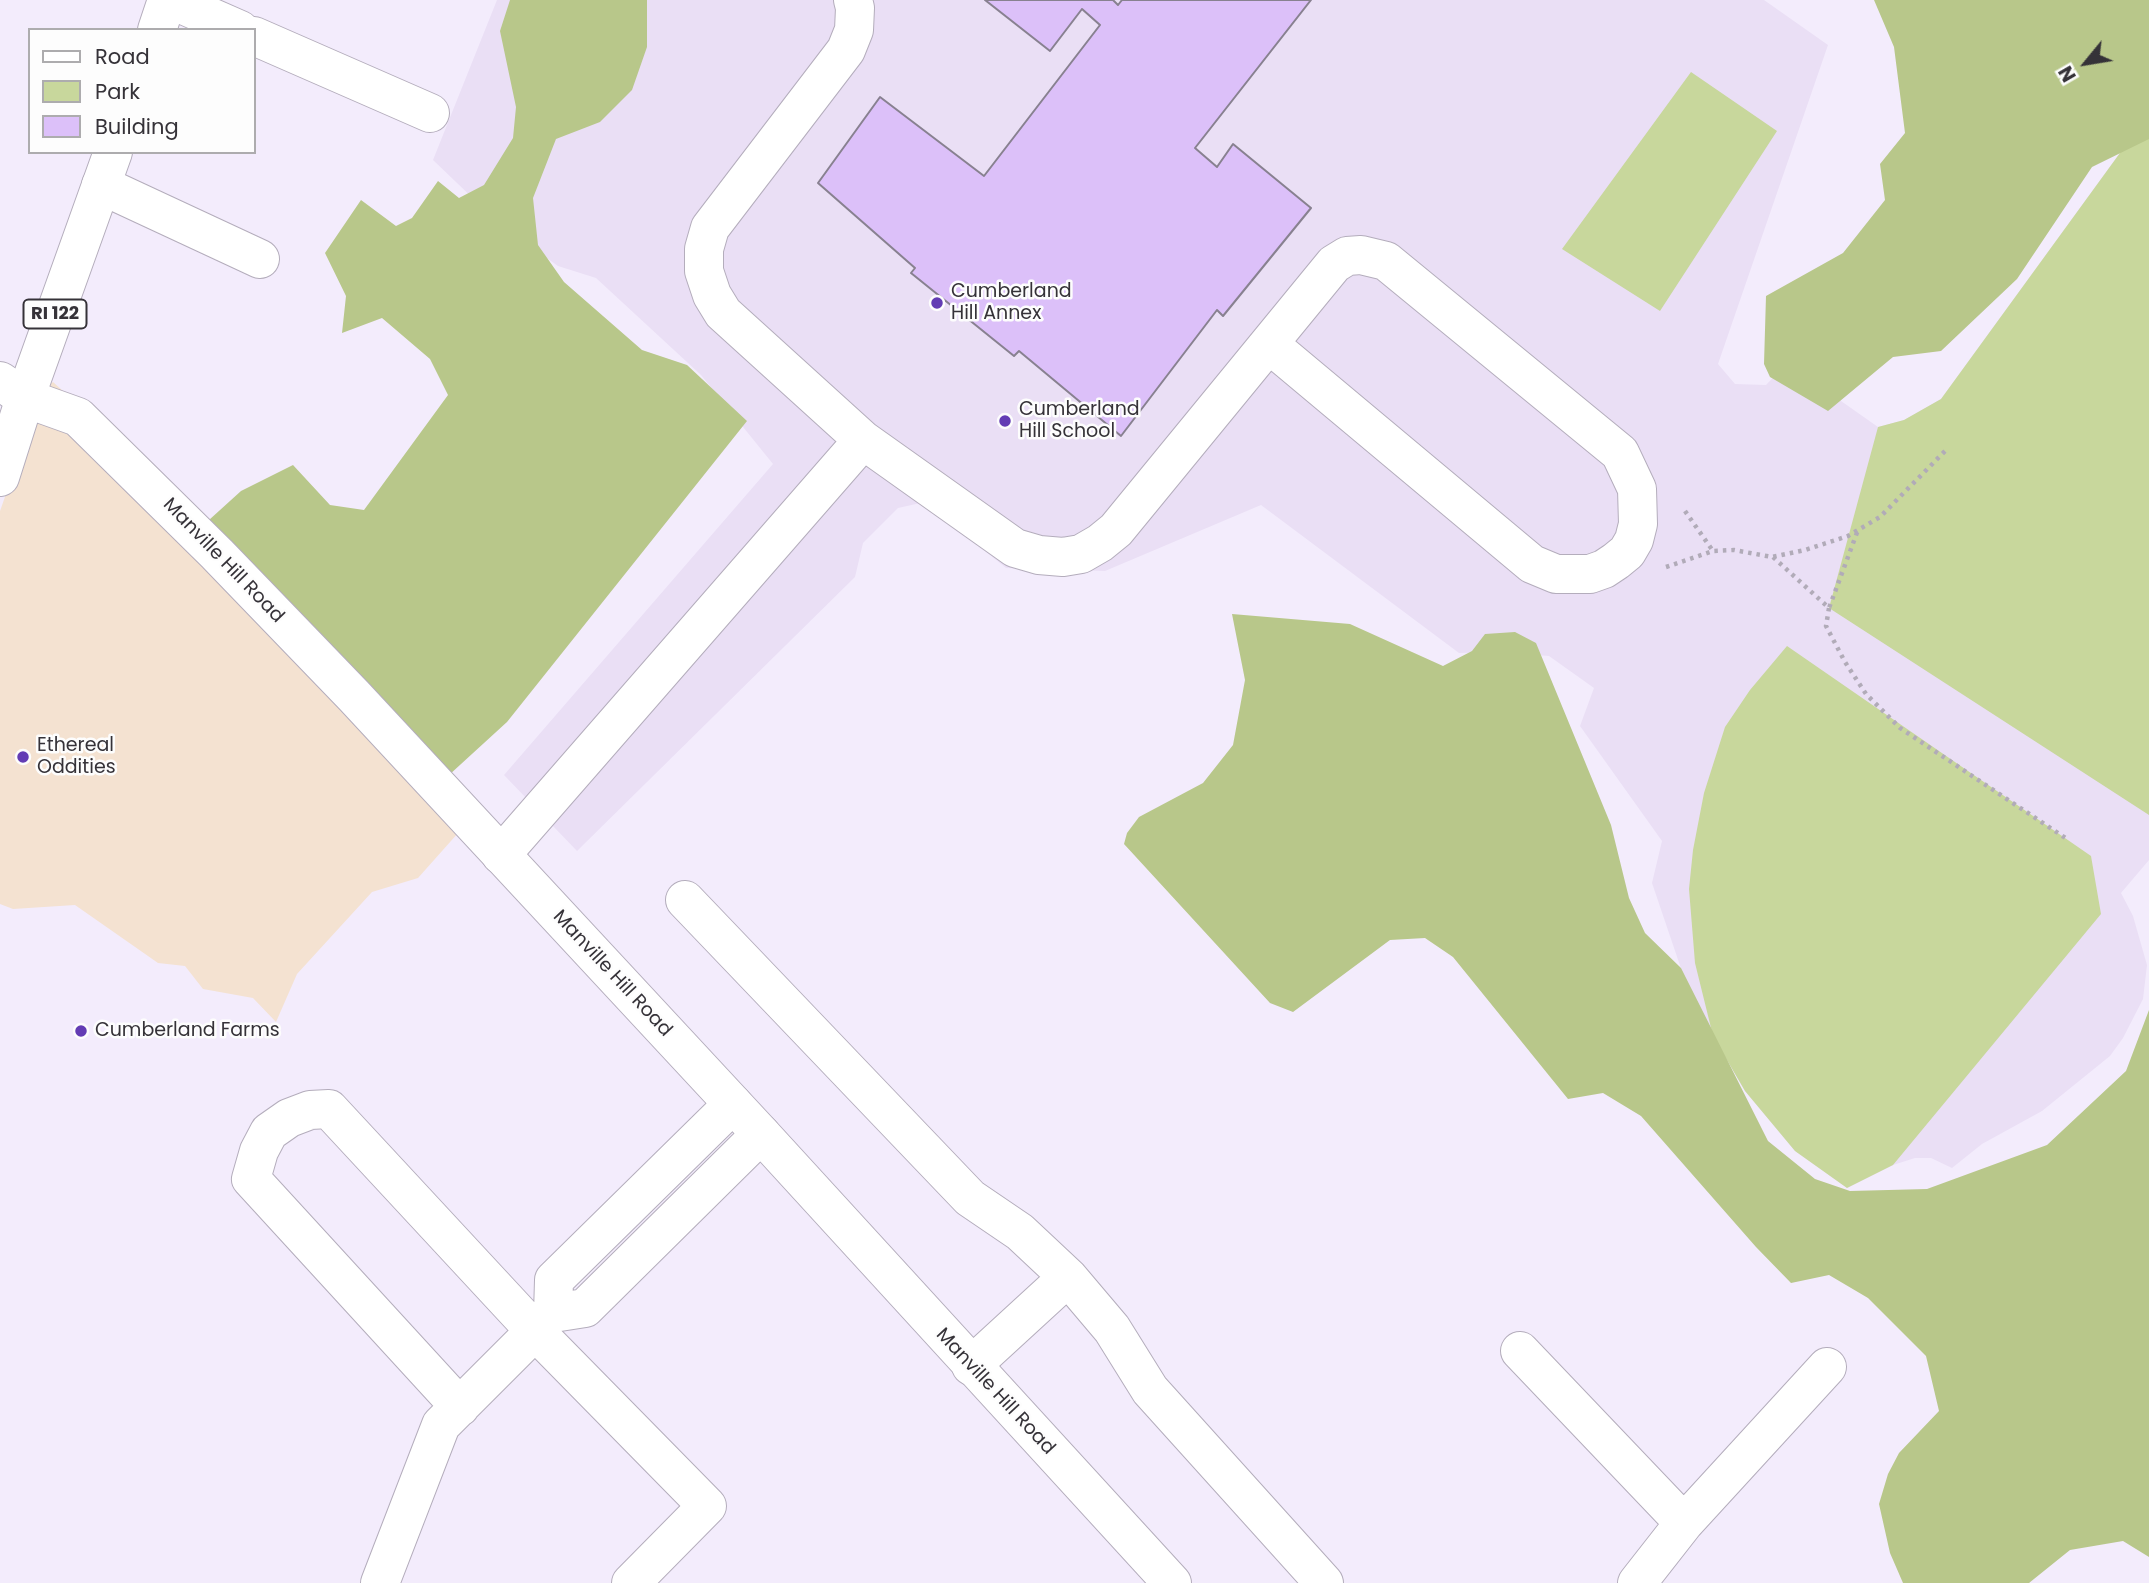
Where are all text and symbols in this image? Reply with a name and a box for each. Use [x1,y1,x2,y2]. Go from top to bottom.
legend [28,28,256,154]
north arrow [2051,28,2121,98]
text: Road [95,42,150,71]
text: N [2052,61,2083,87]
text: Park [95,77,140,106]
text: Building [95,112,179,141]
place label: Cumberland Hill Annex [951,281,1072,325]
marker: Cumberland Hill Annex [929,295,945,311]
road number: RI 122 [23,300,86,328]
place label: Cumberland Hill School [1019,399,1140,443]
marker: Cumberland Hill School [997,413,1013,429]
street label: Manville Hill Road [158,494,288,628]
place label: Ethereal Oddities [37,735,116,779]
marker: Ethereal Oddities [15,749,31,765]
street label: Manville Hill Road [548,906,676,1042]
place label: Cumberland Farms [95,1020,280,1042]
marker: Cumberland Farms [73,1023,89,1039]
street label: Manville Hill Road [931,1324,1059,1460]

